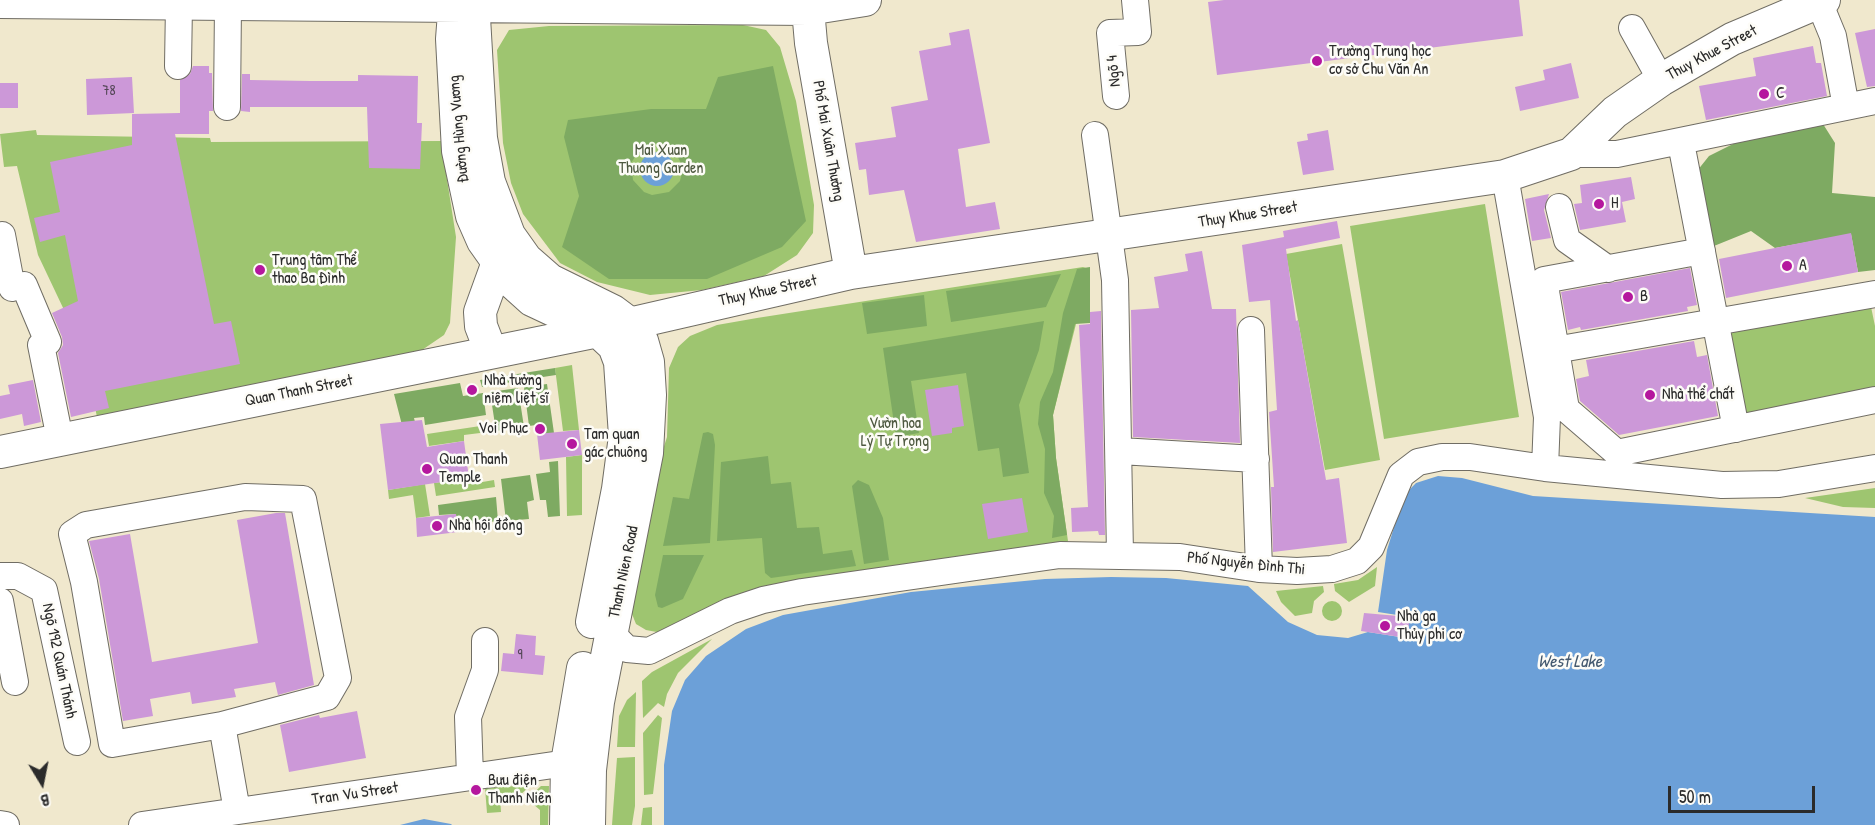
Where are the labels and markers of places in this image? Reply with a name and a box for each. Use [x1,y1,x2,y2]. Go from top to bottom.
place label: Trường Trung học cơ sở Chu Văn An [1329,42,1431,80]
marker: Trường Trung học cơ sở Chu Văn An [1310,54,1324,68]
place label: C [1776,84,1785,104]
marker: C [1757,87,1771,101]
place label: H [1611,194,1618,214]
marker: H [1592,197,1606,211]
place label: Trung tâm Thể thao Ba Đình [272,251,357,289]
place label: A [1799,256,1807,276]
marker: A [1780,259,1794,273]
marker: Trung tâm Thể thao Ba Đình [253,263,267,277]
place label: B [1640,287,1648,307]
marker: B [1621,290,1635,304]
place label: Nhà tưởng niệm liệt sĩ [484,371,549,409]
marker: Nhà tưởng niệm liệt sĩ [465,383,479,397]
place label: Nhà thể chất [1662,385,1734,405]
marker: Nhà thể chất [1643,388,1657,402]
place label: Voi Phục [478,419,528,439]
marker: Voi Phục [533,422,547,436]
place label: Tam quan gác chuông [584,425,647,463]
marker: Tam quan gác chuông [565,437,579,451]
place label: Quan Thanh Temple [439,450,507,488]
marker: Quan Thanh Temple [420,462,434,476]
place label: Nhà hội đồng [449,516,523,536]
marker: Nhà hội đồng [430,519,444,533]
place label: Nhà ga Thủy phi cơ [1397,607,1462,645]
marker: Nhà ga Thủy phi cơ [1378,619,1392,633]
place label: Bưu điện Thanh Niên [488,771,552,809]
marker: Bưu điện Thanh Niên [469,783,483,797]

